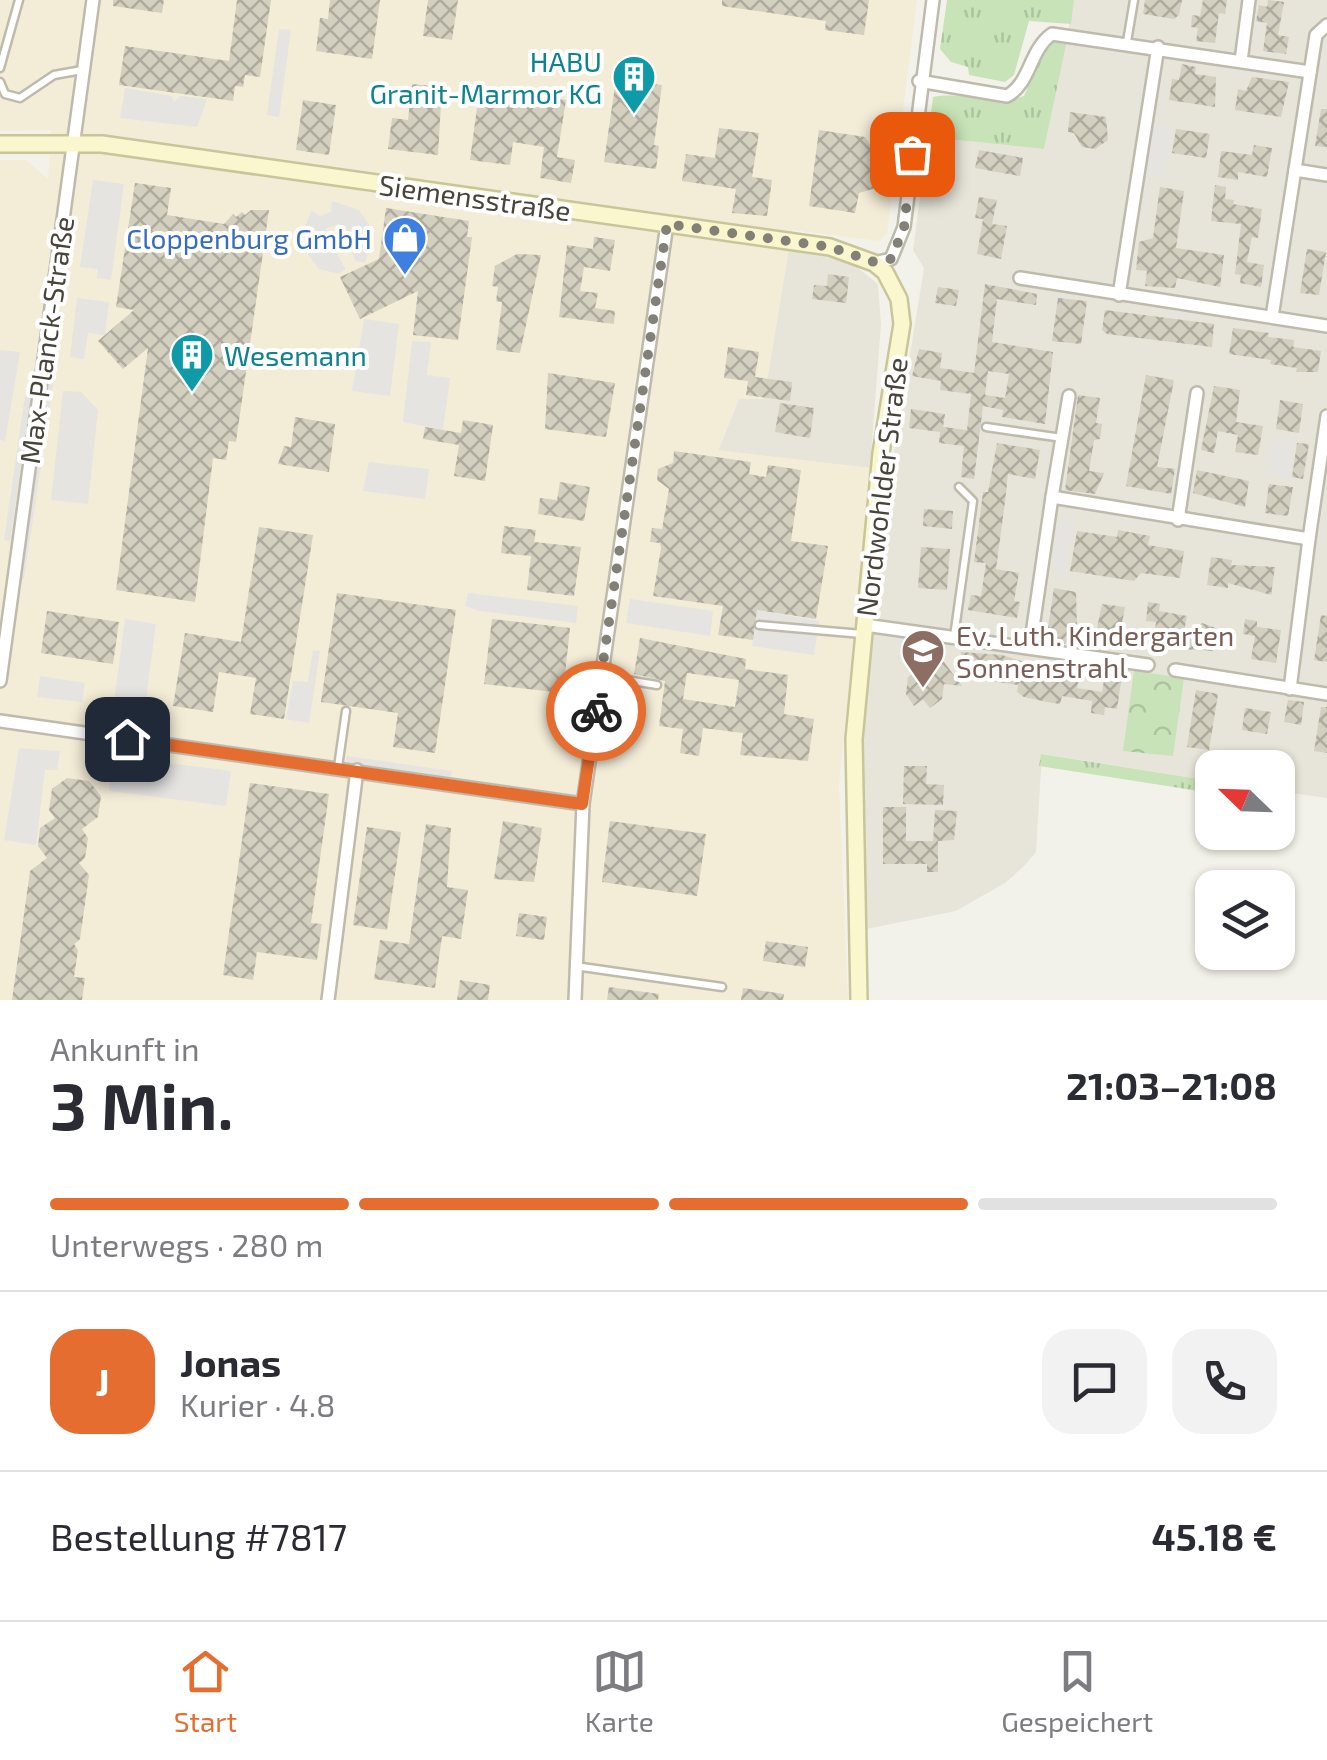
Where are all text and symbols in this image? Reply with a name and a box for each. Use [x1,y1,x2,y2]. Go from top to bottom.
place label: HABU Granit-Marmor KG [369,44,602,110]
building icon: HABU Granit-Marmor KG [611,54,657,115]
pin [870,112,955,197]
icon: bag [885,127,940,182]
street label: Siemensstraße [377,167,573,227]
street label: Max-Planck-Straße [12,214,80,466]
shop icon: Cloppenburg GmbH [382,215,428,276]
place label: Cloppenburg GmbH [126,221,372,255]
building icon: Wesemann [169,332,215,393]
place label: Wesemann [224,338,367,372]
street label: Nordwohlder Straße [848,355,914,619]
place label: Ev. Luth. Kindergarten Sonnenstrahl [956,618,1234,684]
school or university icon: Ev. Luth. Kindergarten Sonnenstrahl [900,628,946,689]
courier [546,661,646,761]
icon: bike [569,684,624,739]
pin [85,697,170,782]
icon: home [100,712,155,767]
north arrow [1195,750,1295,850]
map controls [1195,750,1295,970]
button: layers [1195,870,1295,970]
text: Ankunft in [50,1029,200,1067]
text: 21:03–21:08 [1066,1062,1277,1108]
text: 3 Min. [50,1065,233,1143]
text: Unterwegs · 280 m [50,1225,323,1263]
button: chat [1042,1329,1147,1434]
button: phone [1172,1329,1277,1434]
text: Jonas [180,1339,281,1385]
text: J [95,1358,110,1404]
text: Kurier · 4.8 [180,1385,335,1423]
text: Bestellung #7817 [50,1513,347,1559]
text: 45.18 € [1152,1513,1277,1559]
tab: Start [174,1644,237,1738]
tab: Karte [585,1644,654,1738]
tab: Gespeichert [1001,1644,1153,1738]

